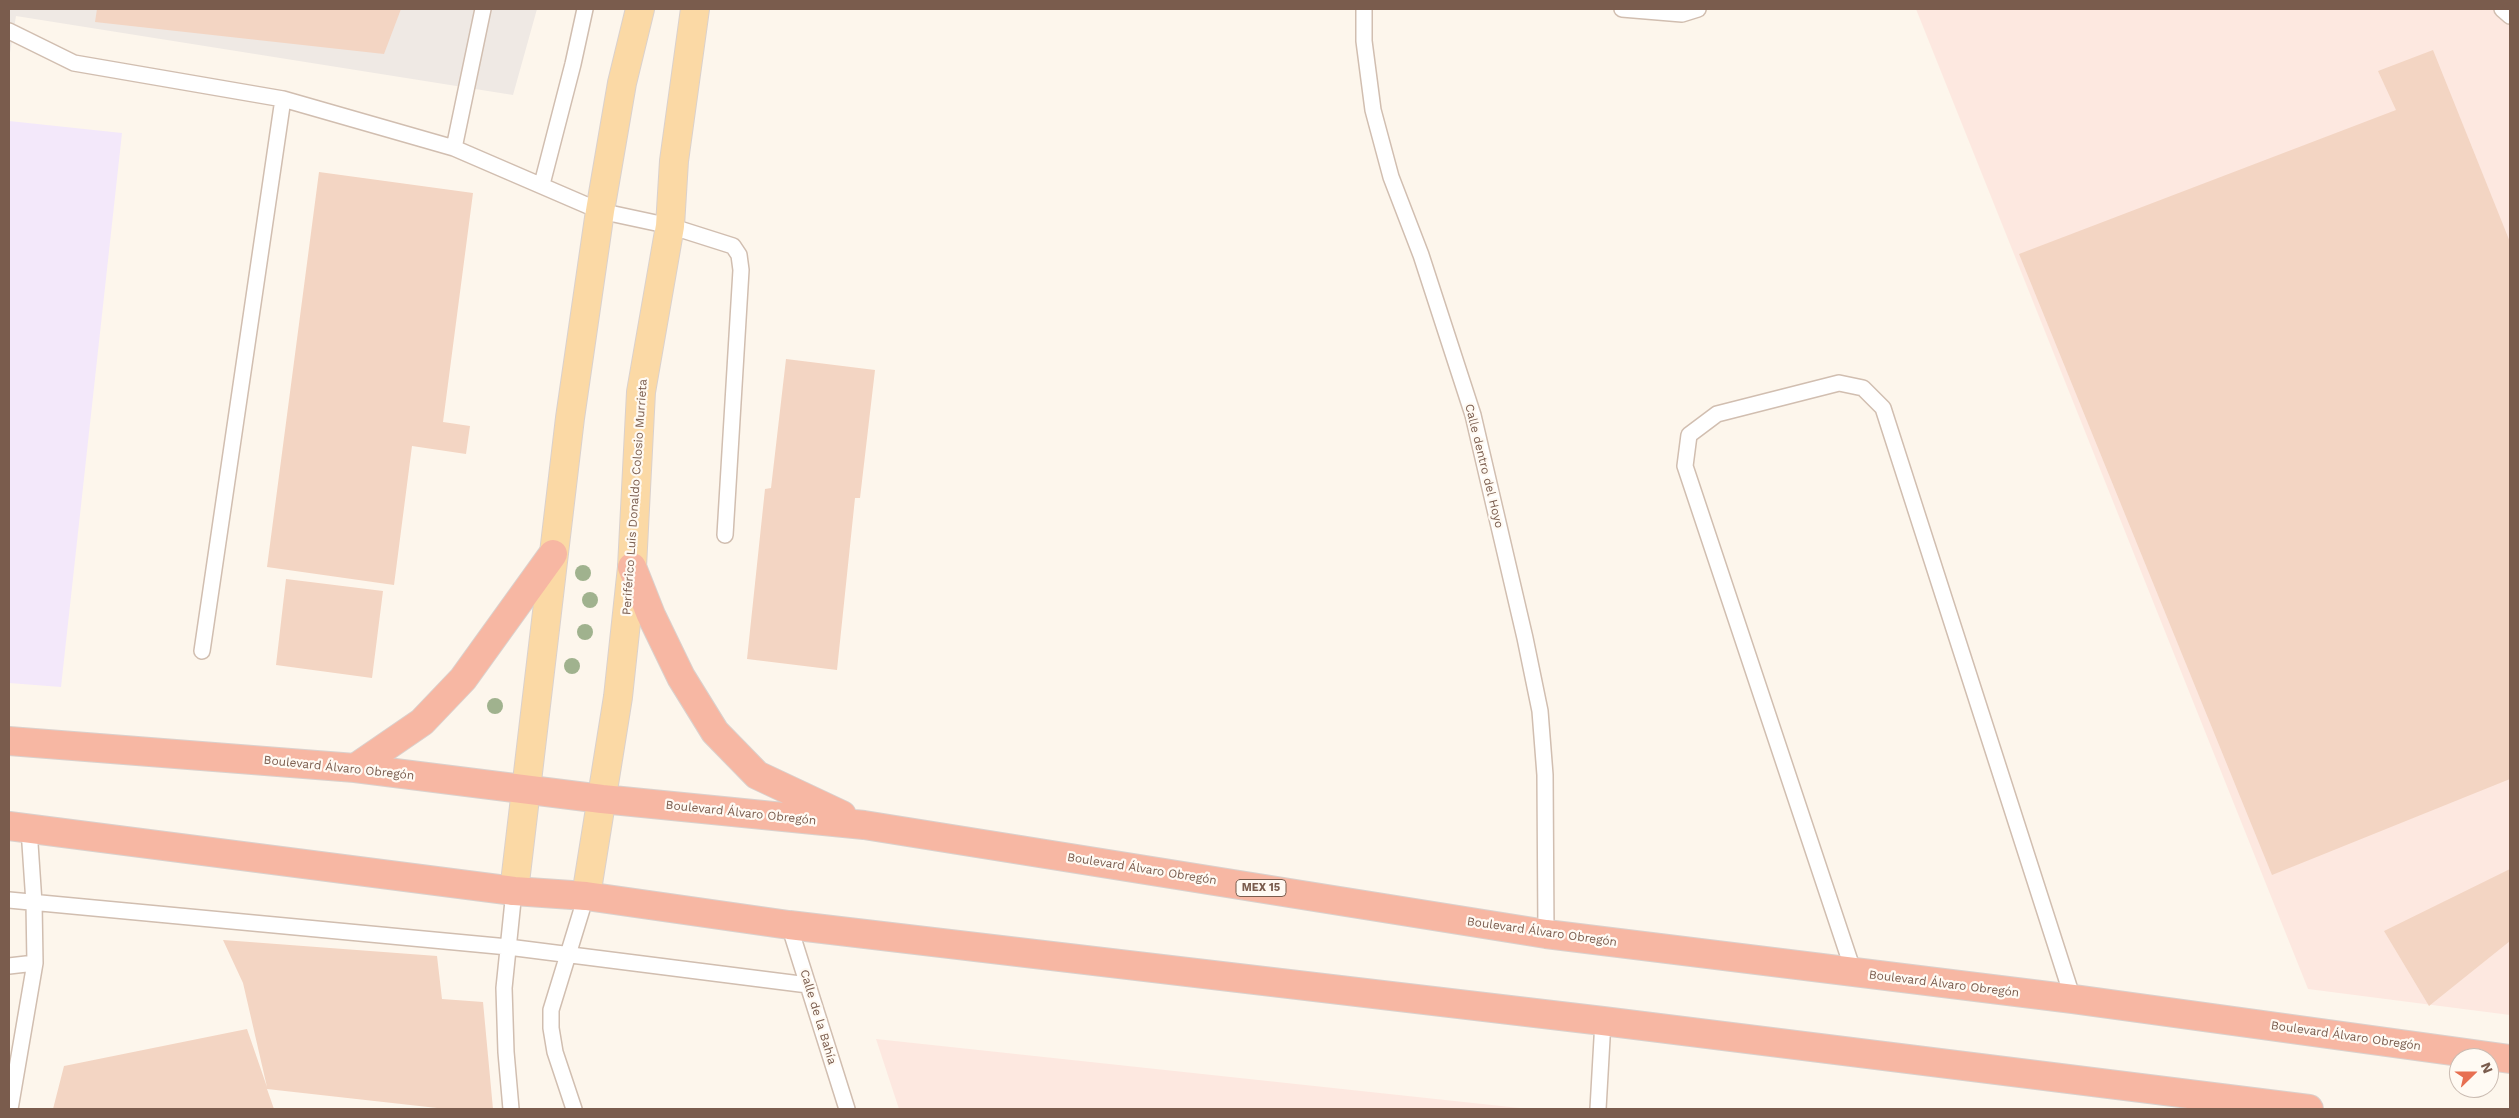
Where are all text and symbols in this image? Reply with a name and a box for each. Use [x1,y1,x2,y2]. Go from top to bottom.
street label: Periférico Luis Donaldo Colosio Murrieta [620,378,650,616]
street label: Calle dentro del Hoyo [1462,402,1506,530]
street label: Boulevard Álvaro Obregón [263,753,415,783]
street label: Boulevard Álvaro Obregón [665,798,817,828]
street label: Boulevard Álvaro Obregón [1066,850,1218,888]
road number: MEX 15 [1236,880,1286,896]
street label: Boulevard Álvaro Obregón [1466,914,1618,950]
street label: Calle de la Bahía [797,968,839,1066]
street label: Boulevard Álvaro Obregón [1868,968,2020,1000]
street label: Boulevard Álvaro Obregón [2270,1018,2422,1054]
north arrow [2449,1048,2499,1098]
text: N [2478,1060,2496,1076]

